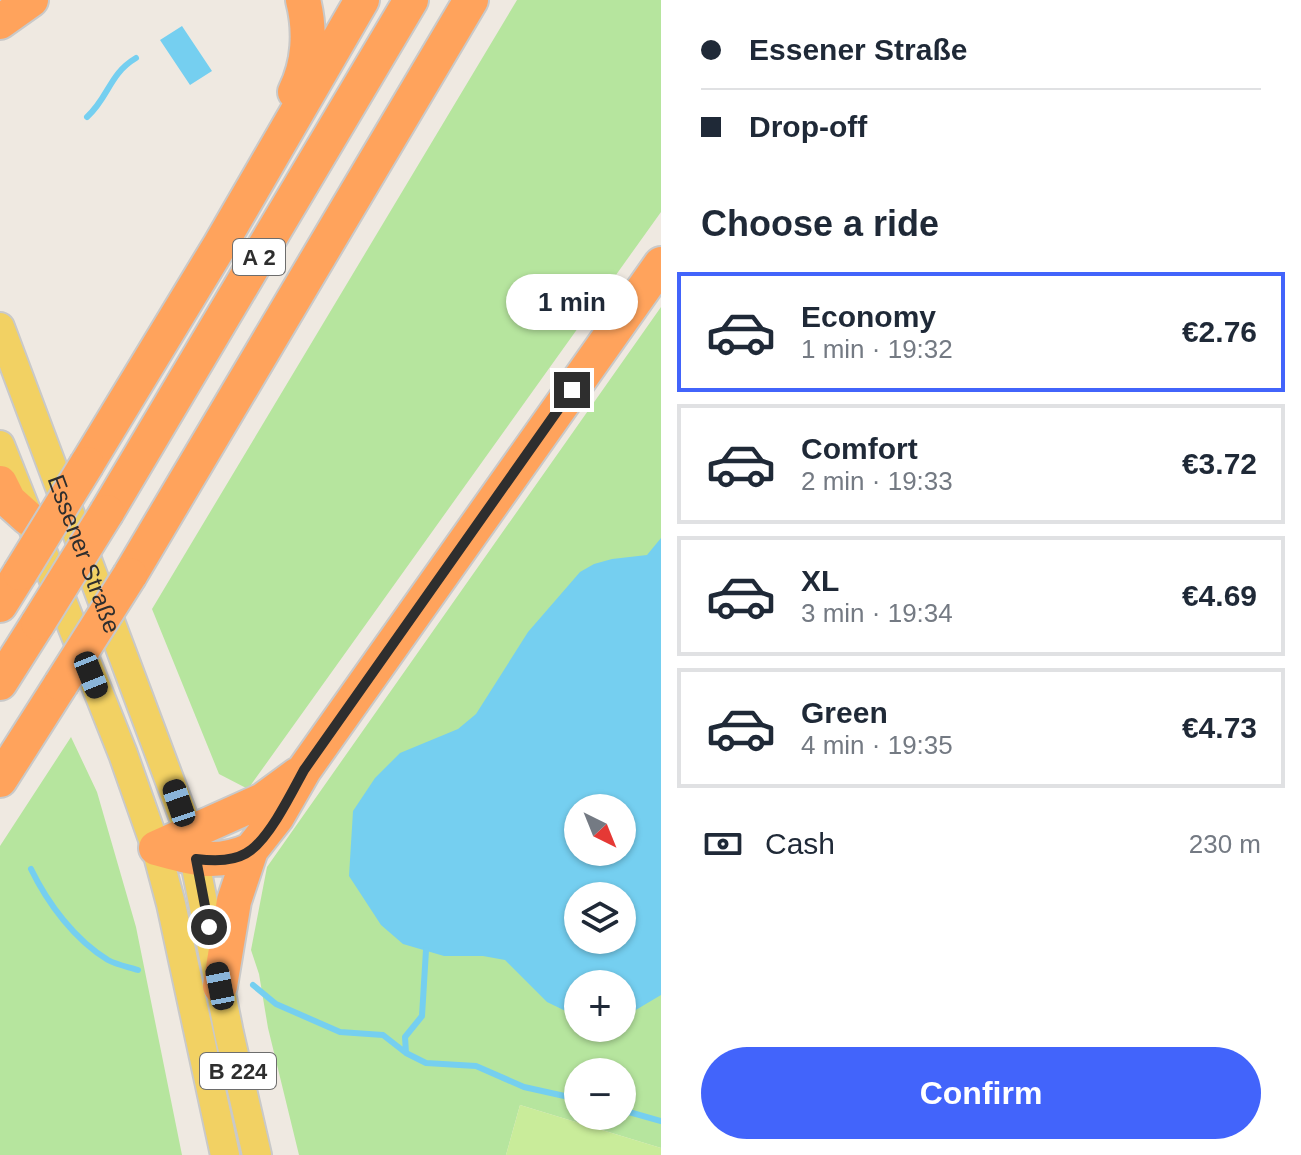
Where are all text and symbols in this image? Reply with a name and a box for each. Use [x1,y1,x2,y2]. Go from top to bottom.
text: Essener Straße [749,33,967,66]
text: Drop-off [749,110,867,143]
text: Choose a ride [701,203,939,244]
road number: A 2 [233,239,285,275]
callout: 1 min [506,274,638,330]
text: 1 min [538,287,606,317]
icon: car [705,296,777,368]
text: Economy [801,300,936,333]
text: €2.76 [1182,315,1257,348]
text: 1 min · 19:32 [801,334,953,364]
route end [554,372,590,408]
icon: car [705,428,777,500]
text: Comfort [801,432,918,465]
text: €3.72 [1182,447,1257,480]
text: 2 min · 19:33 [801,466,953,496]
street label: Essener Straße [43,471,127,637]
icon: car [705,560,777,632]
text: XL [801,564,839,597]
text: €4.69 [1182,579,1257,612]
text: 3 min · 19:34 [801,598,953,628]
car [71,648,111,702]
icon: car [705,692,777,764]
text: Green [801,696,888,729]
text: €4.73 [1182,711,1257,744]
text: 4 min · 19:35 [801,730,953,760]
car [160,776,198,830]
north arrow [564,794,636,866]
map controls [564,794,636,1130]
icon: cash [701,822,745,866]
text: Cash [765,827,835,860]
text: 230 m [1189,829,1261,859]
button: layers [564,882,636,954]
route start [191,909,227,945]
car [204,960,236,1012]
button: + [564,970,636,1042]
button: Confirm [701,1047,1261,1139]
road number: B 224 [200,1053,276,1089]
button: − [564,1058,636,1130]

